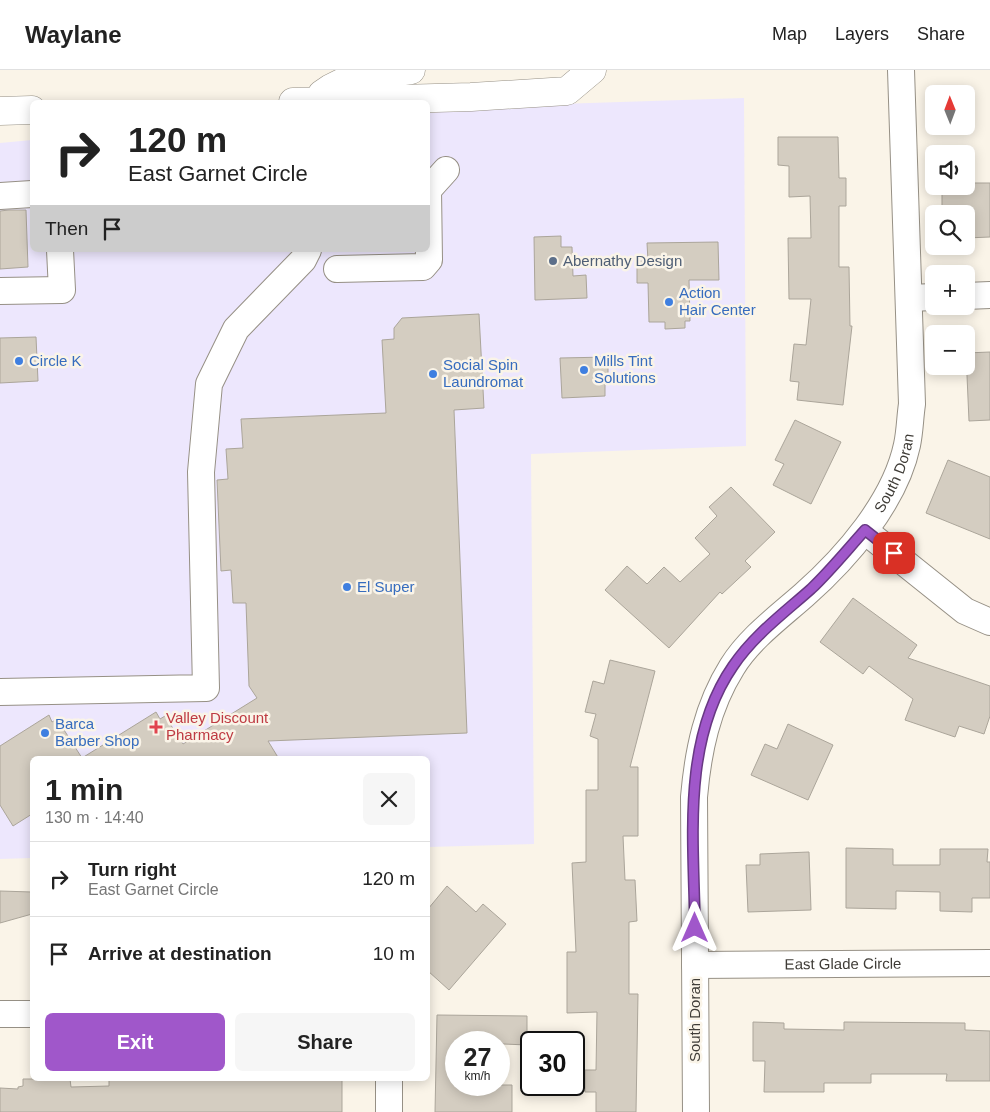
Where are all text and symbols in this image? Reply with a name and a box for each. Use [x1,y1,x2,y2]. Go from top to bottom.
text: Waylane [25,21,121,48]
text: Map [772,24,807,44]
text: Layers [835,24,889,44]
text: Share [917,24,965,44]
north arrow [925,85,975,135]
map controls [925,85,975,375]
icon: right [45,120,110,185]
text: 120 m [128,120,227,159]
button: sound [925,145,975,195]
text: East Garnet Circle [128,161,308,186]
button: search [925,205,975,255]
icon: arrive [98,215,126,243]
text: Then [45,218,88,239]
place label: Abernathy Design [563,252,682,269]
marker: Abernathy Design [547,255,559,267]
button: + [925,265,975,315]
place label: Action Hair Center [679,284,756,318]
marker: Action Hair Center [663,296,675,308]
button: − [925,325,975,375]
place label: Circle K [29,352,82,369]
place label: Mills Tint Solutions [594,352,656,386]
marker: Circle K [13,355,25,367]
place label: Social Spin Laundromat [443,356,524,390]
marker: Mills Tint Solutions [578,364,590,376]
marker: Social Spin Laundromat [427,368,439,380]
street label: South Doran [870,432,917,516]
pin [873,532,915,574]
icon: arrive [880,539,908,567]
place label: El Super [357,578,415,595]
marker: El Super [341,581,353,593]
place label: Valley Discount Pharmacy [166,709,269,743]
place label: Barca Barber Shop [55,715,139,749]
marker: Valley Discount Pharmacy [150,721,162,733]
marker: Barca Barber Shop [39,727,51,739]
text: 1 min [45,773,123,806]
button: close [363,773,415,825]
text: 130 m · 14:40 [45,809,144,826]
text: Turn right [88,859,176,880]
icon: right [45,865,73,893]
text: 120 m [362,868,415,889]
text: East Garnet Circle [88,881,219,898]
position arrow [668,901,720,953]
icon: arrive [45,940,73,968]
text: Arrive at destination [88,943,272,964]
text: 10 m [373,943,415,964]
street label: East Glade Circle [785,955,901,972]
street label: South Doran [686,978,703,1062]
button: Exit [45,1013,225,1071]
button: Share [235,1013,415,1071]
speed limit sign: 30 [520,1031,585,1096]
text: 27 [464,1043,491,1071]
text: km/h [464,1069,491,1083]

